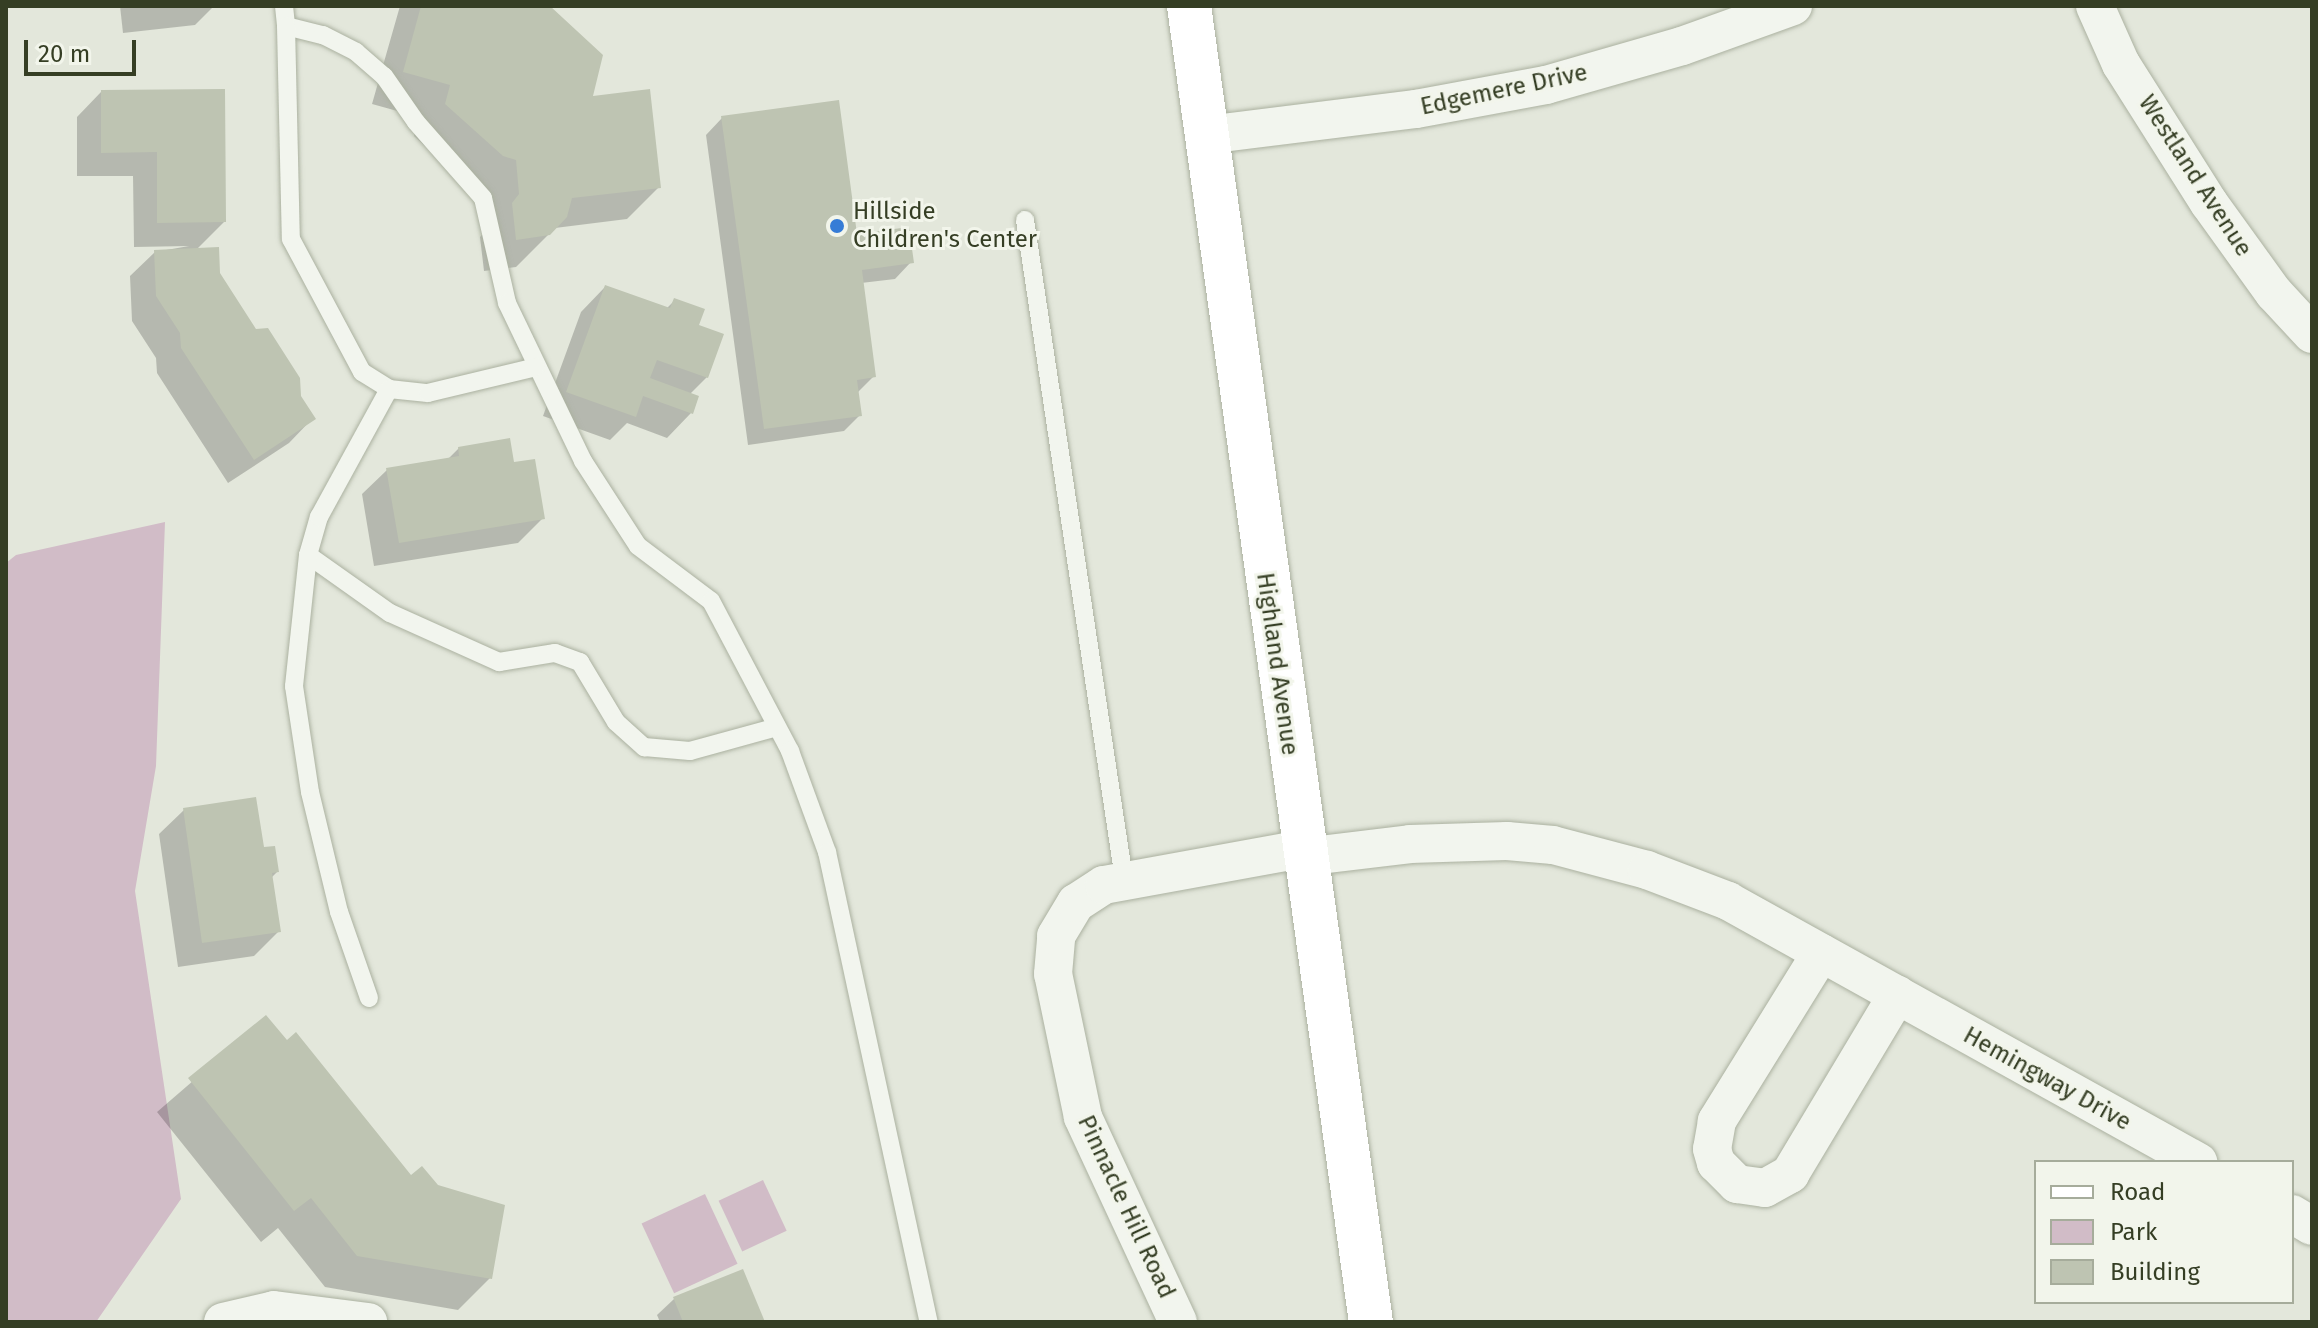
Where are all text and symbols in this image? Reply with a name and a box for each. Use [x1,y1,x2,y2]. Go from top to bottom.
scale bar [28,24,140,74]
text: 20 m [38,40,90,68]
street label: Edgemere Drive [1418,58,1590,122]
street label: Westland Avenue [2132,90,2258,262]
place label: Hillside Children's Center [853,198,1037,254]
marker: Hillside Children's Center [828,217,846,235]
street label: Highland Avenue [1250,571,1304,757]
street label: Hemingway Drive [1958,1021,2136,1137]
street label: Pinnacle Hill Road [1071,1111,1181,1303]
legend [2034,1160,2294,1304]
text: Road [2110,1178,2165,1206]
text: Park [2110,1218,2157,1246]
text: Building [2110,1258,2200,1286]

